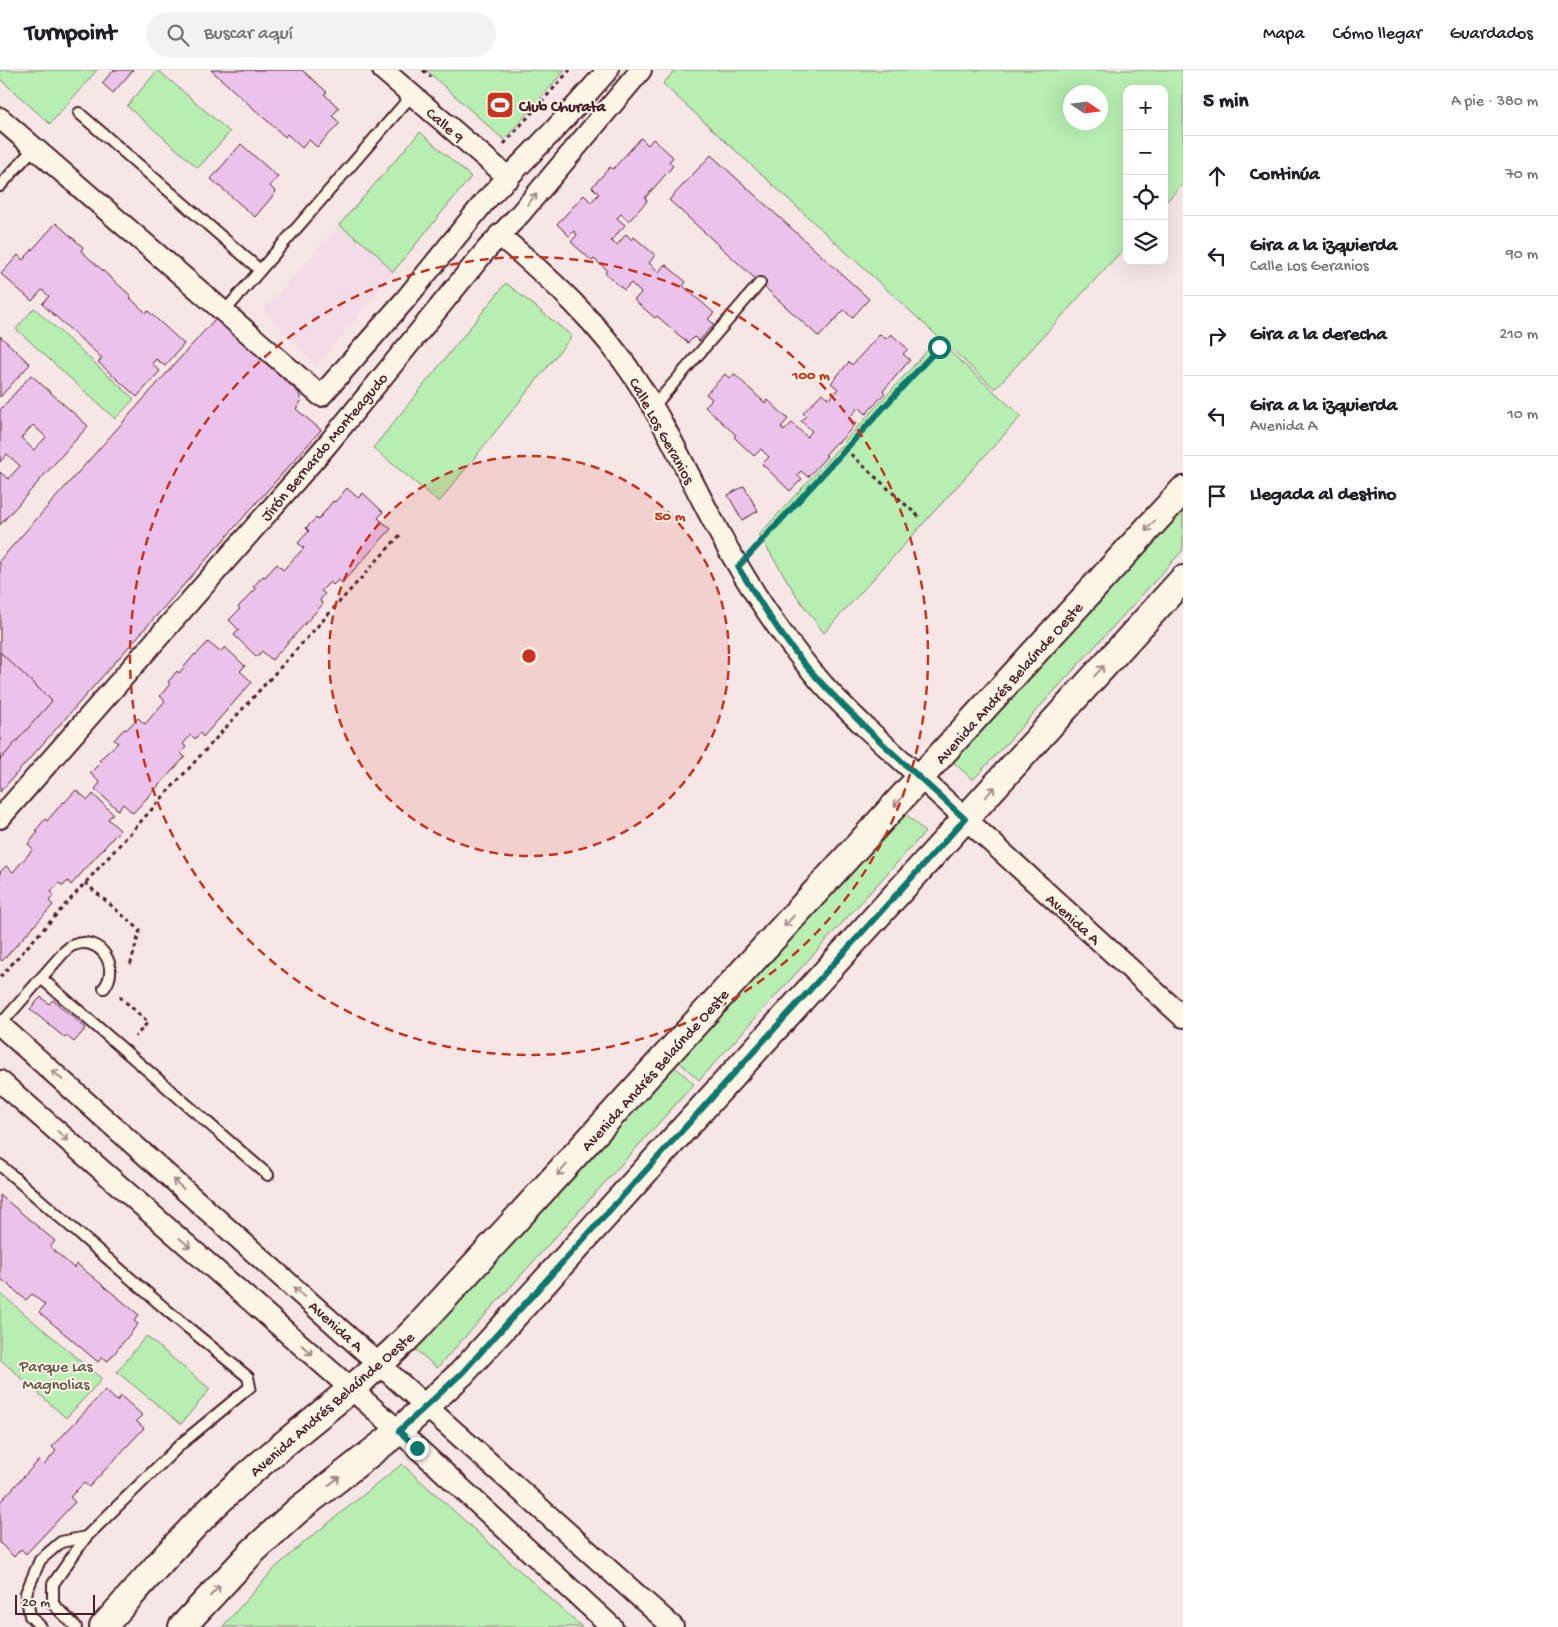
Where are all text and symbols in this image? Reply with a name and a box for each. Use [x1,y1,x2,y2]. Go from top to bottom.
search box [146,12,496,57]
text: Turnpoint [25,20,116,49]
icon: search [164,21,192,49]
text: Buscar aquí [204,23,293,46]
text: Mapa [1263,24,1304,45]
text: Cómo llegar [1332,24,1422,45]
text: Guardados [1450,24,1533,45]
north arrow [1063,85,1108,130]
map controls [1123,85,1168,265]
button: + [1123,85,1168,130]
sports icon: Club Churata [485,90,515,120]
text: 5 min [1203,90,1248,115]
text: A pie · 380 m [1451,93,1538,112]
place label: Club Churata [518,99,607,118]
street label: Calle 9 [421,105,467,148]
button: − [1123,130,1168,175]
icon: ahead [1203,162,1231,190]
text: Continúa [1250,164,1320,187]
text: 70 m [1505,166,1538,185]
button: locate [1123,175,1168,220]
one-way arrow [527,193,538,206]
button: layers [1123,220,1168,265]
text: Gira a la izquierda [1250,235,1397,258]
icon: left [1203,242,1231,270]
text: 90 m [1506,246,1538,265]
text: Calle Los Geranios [1250,258,1369,277]
icon: right [1203,322,1231,350]
text: Gira a la derecha [1250,324,1387,347]
text: 210 m [1499,326,1538,345]
route start [928,336,951,359]
text: 100 m [791,367,830,385]
street label: Jirón Bernardo Monteagudo [258,370,393,526]
street label: Calle Los Geranios [623,375,698,489]
text: Gira a la izquierda [1250,395,1397,418]
icon: left [1203,402,1231,430]
text: 10 m [1507,406,1538,425]
text: Avenida A [1250,418,1317,437]
icon: arrive [1203,482,1231,510]
text: Llegada al destino [1250,484,1396,507]
text: 50 m [655,508,686,526]
one-way arrow [1144,519,1156,532]
street label: Avenida Andrés Belaúnde Oeste [933,599,1089,769]
centre of rings [520,647,538,665]
one-way arrow [1093,665,1105,678]
one-way arrow [984,785,996,798]
one-way arrow [893,794,905,807]
street label: Avenida A [1040,891,1104,951]
one-way arrow [783,914,795,927]
street label: Avenida Andrés Belaúnde Oeste [579,986,735,1156]
one-way arrow [50,1070,63,1081]
one-way arrow [56,1130,69,1141]
one-way arrow [556,1163,567,1176]
one-way arrow [172,1178,185,1189]
one-way arrow [179,1237,192,1249]
one-way arrow [293,1286,306,1298]
street label: Avenida A [303,1298,367,1358]
street label: Avenida Andrés Belaúnde Oeste [247,1328,420,1482]
one-way arrow [301,1345,314,1356]
park label: Parque Las Magnolias [18,1359,94,1396]
route end [406,1437,429,1460]
one-way arrow [327,1475,340,1486]
one-way arrow [209,1585,221,1597]
scale bar [15,1592,95,1615]
text: 20 m [22,1595,50,1612]

